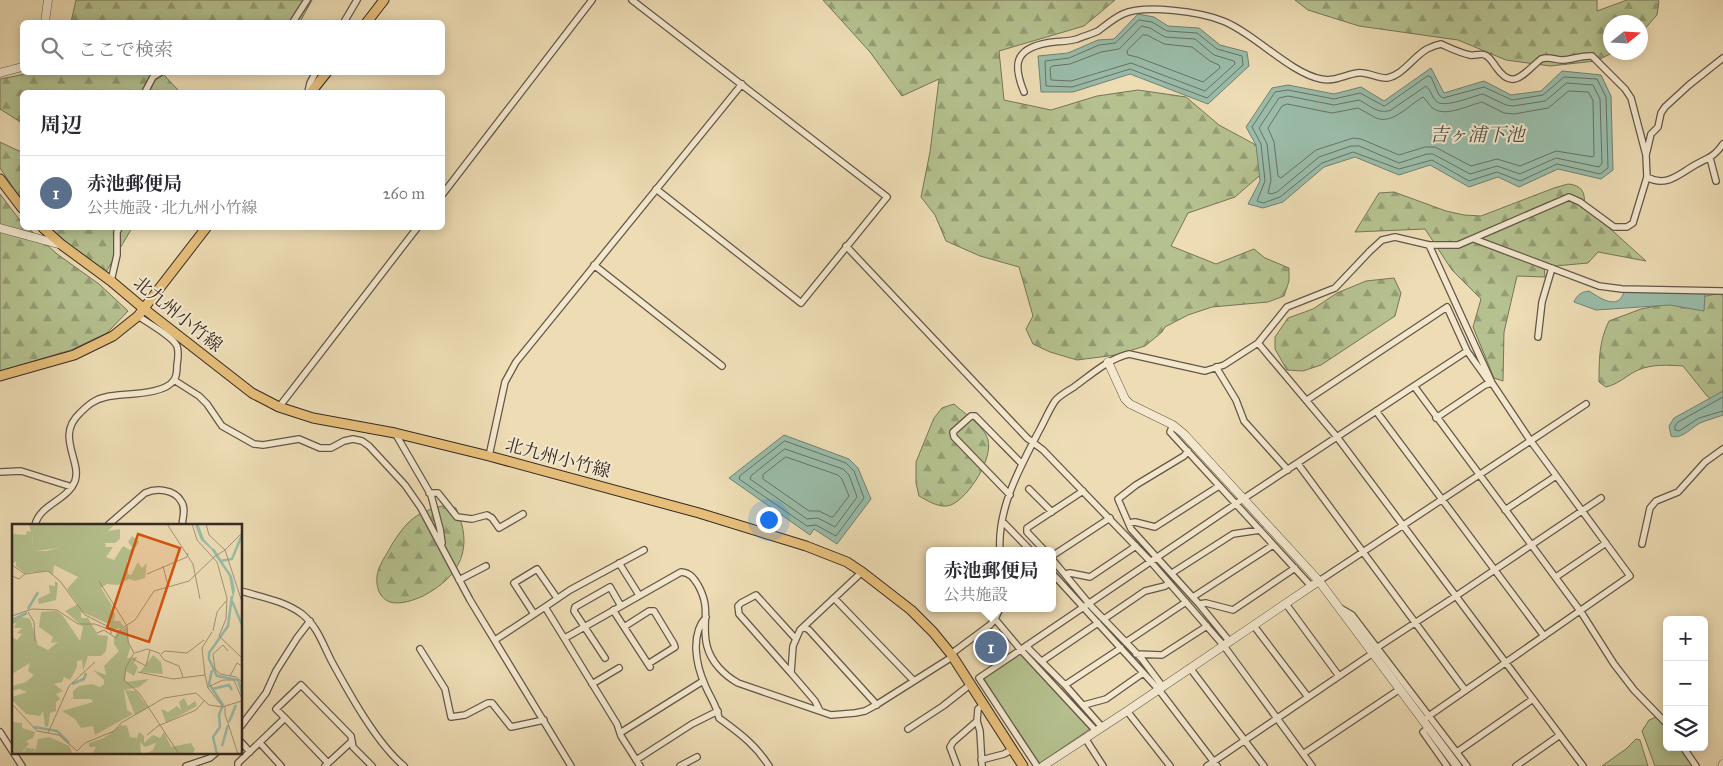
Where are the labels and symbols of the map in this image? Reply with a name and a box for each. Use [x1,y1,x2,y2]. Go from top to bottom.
north arrow [1603,15,1648,60]
water label: 吉ヶ浦下池 [1429,123,1526,146]
street label: 北九州小竹線 [129,271,227,357]
street label: 北九州小竹線 [503,433,613,483]
your location [756,507,782,533]
inset map [12,524,242,754]
pin: 1 [975,628,1007,666]

